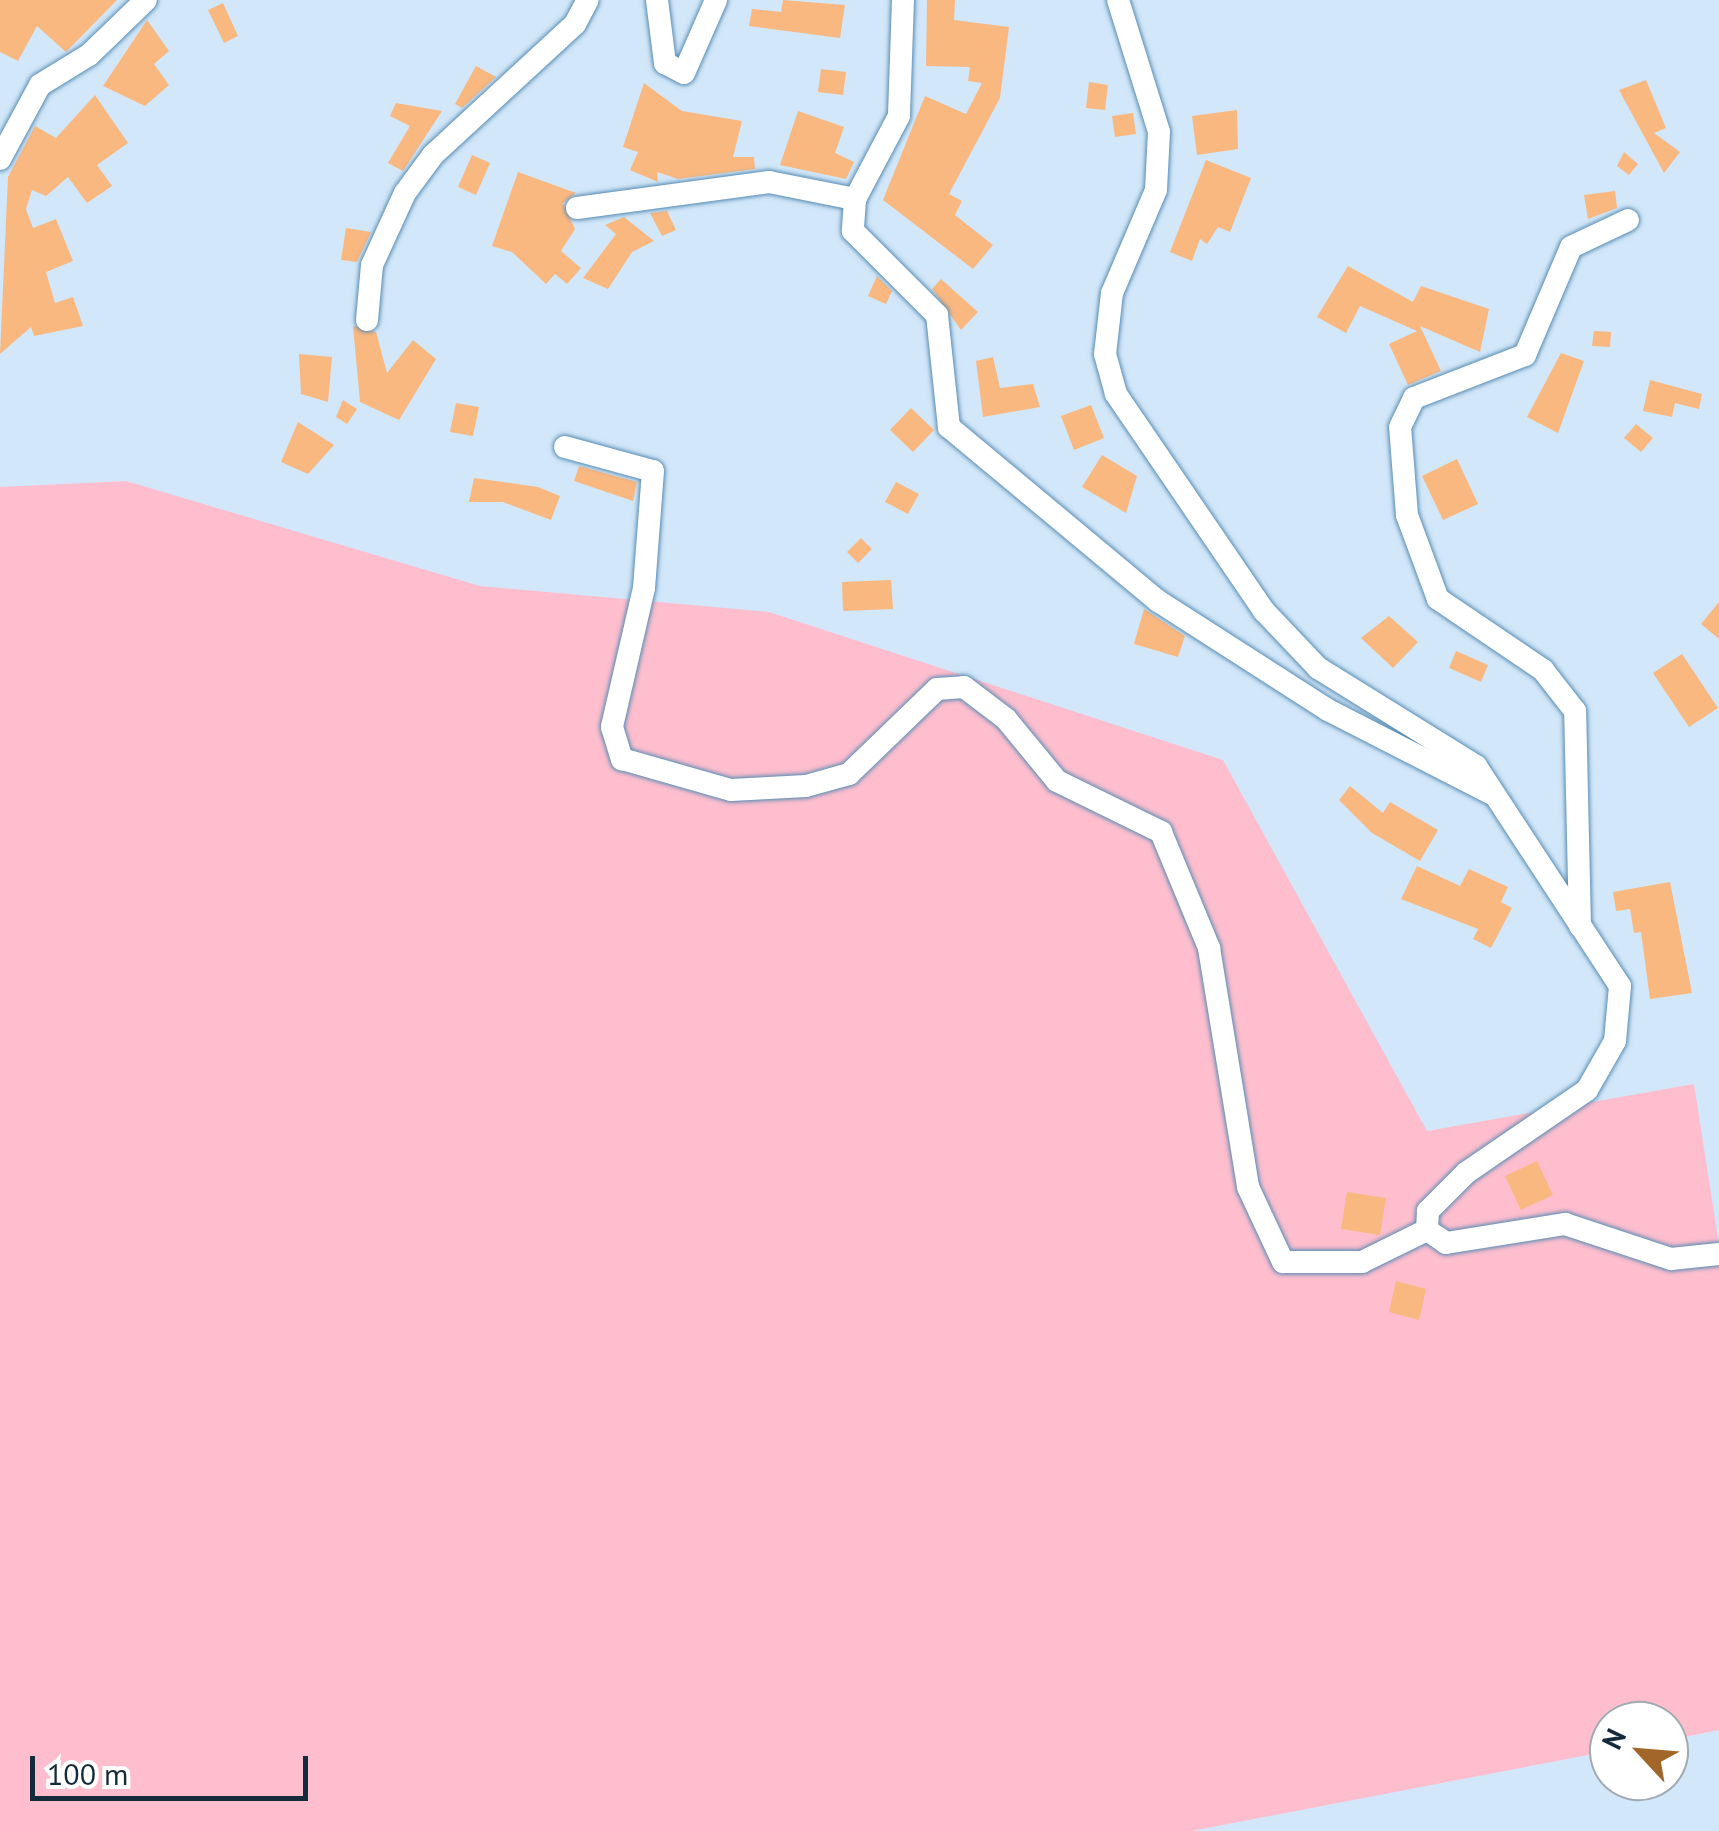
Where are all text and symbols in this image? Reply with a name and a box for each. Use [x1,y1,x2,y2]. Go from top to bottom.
north arrow [1589,1701,1689,1801]
text: N [1593,1722,1634,1755]
scale bar [35,1736,312,1798]
text: 100 m [47,1754,128,1793]

